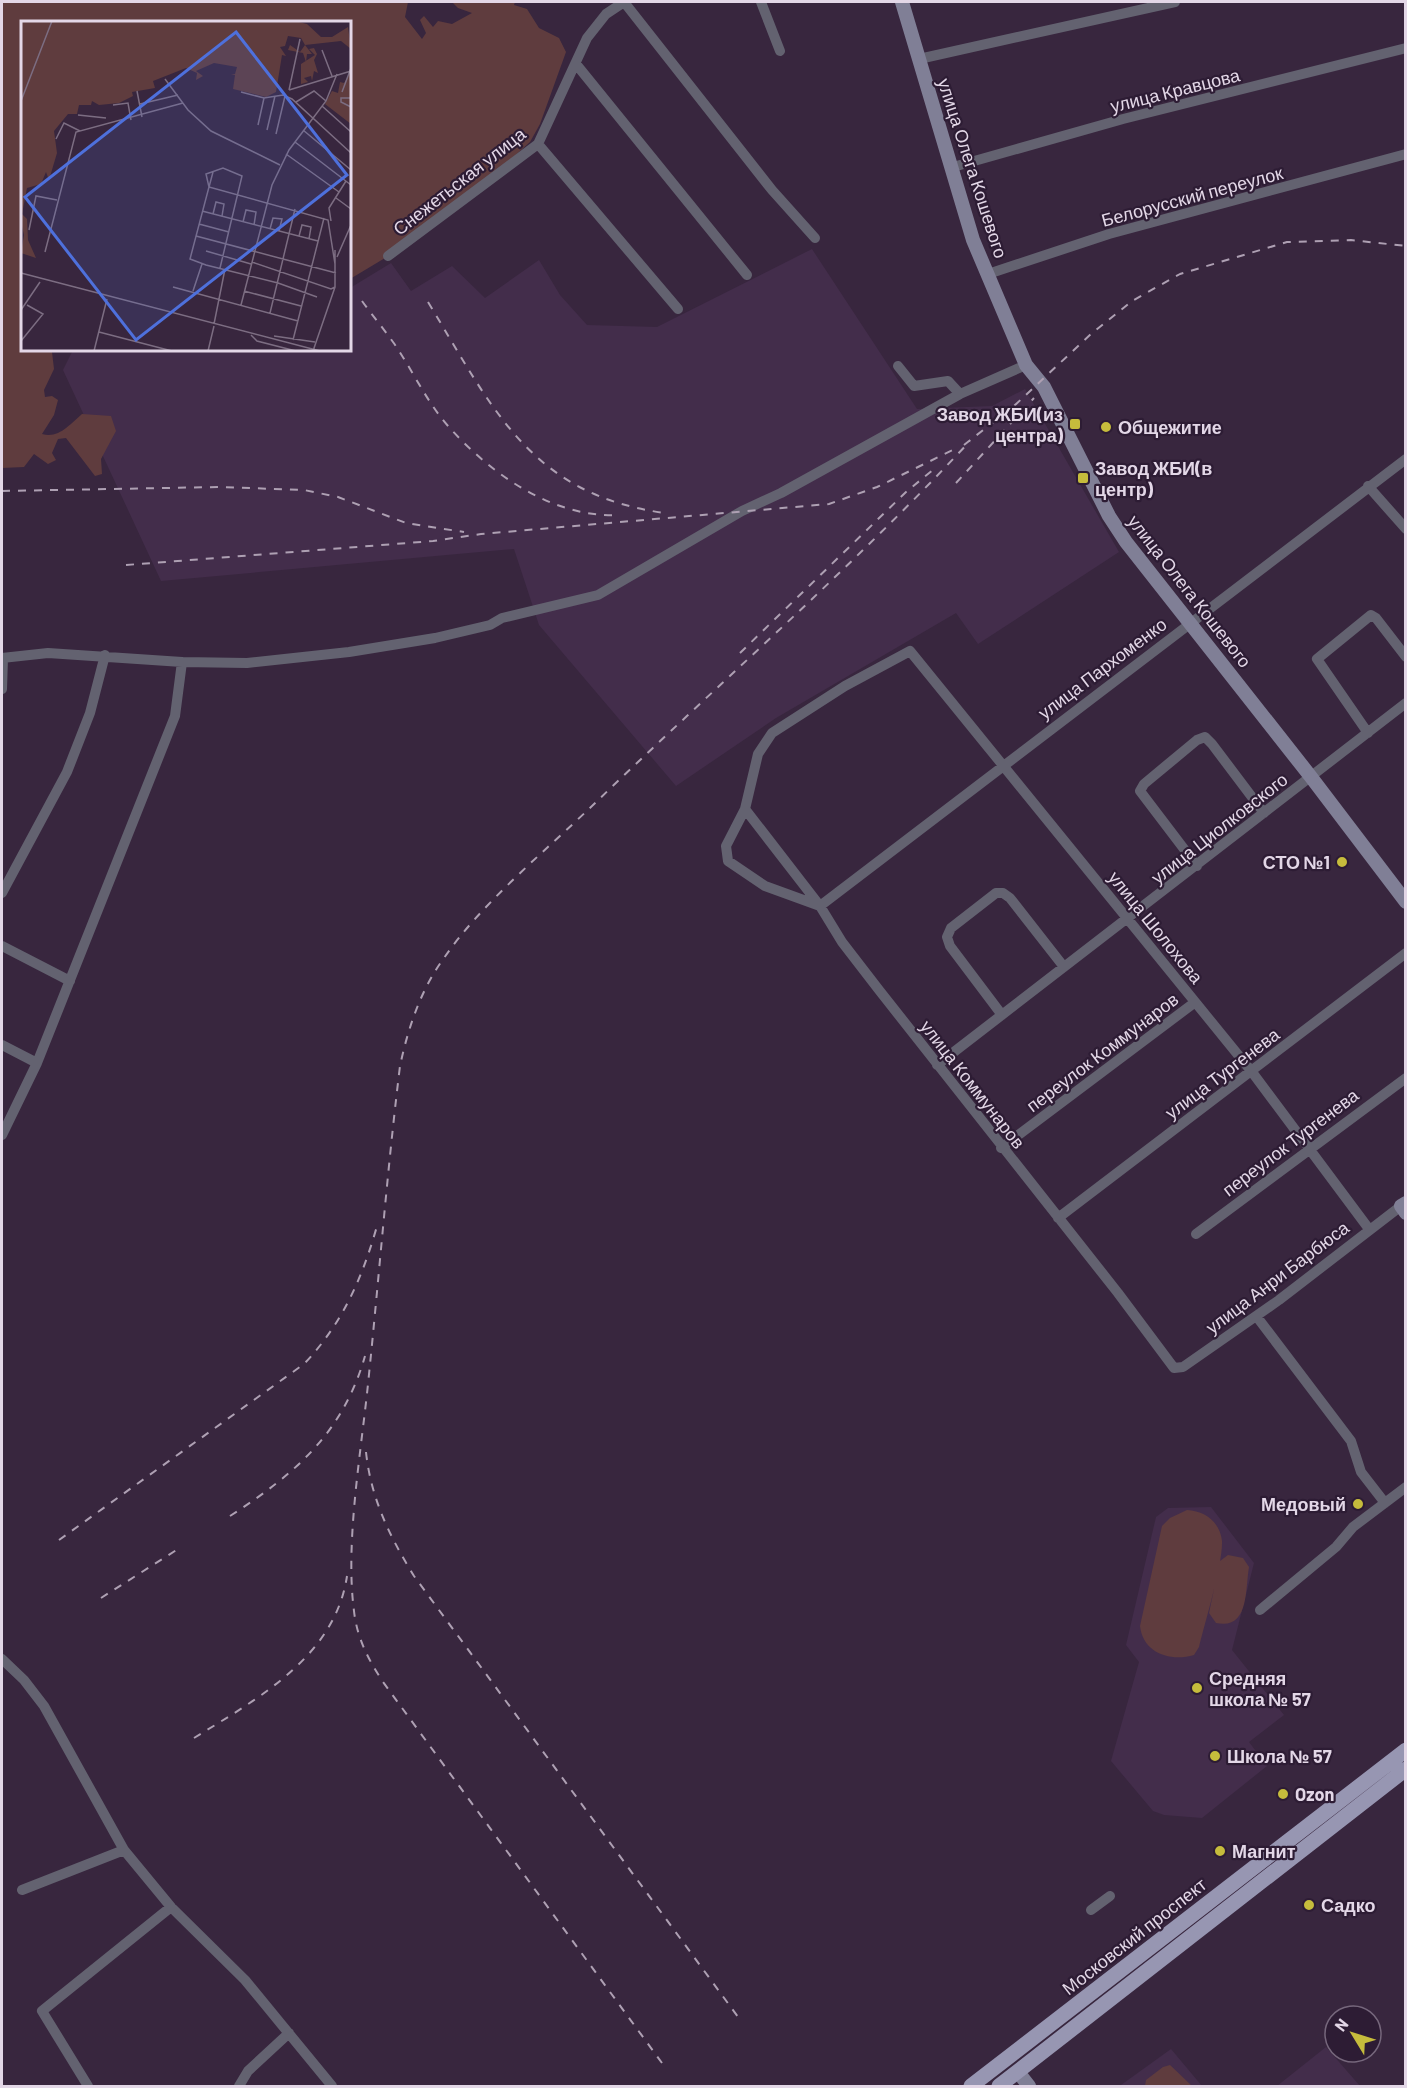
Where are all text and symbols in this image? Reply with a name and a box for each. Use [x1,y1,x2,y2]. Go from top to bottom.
inset map [21,21,351,351]
street label: улица Кравцова [1108,63,1243,117]
street label: улица Олега Кошевого [934,75,1012,261]
street label: Снежетьская улица [388,122,530,240]
street label: Белорусский переулок [1099,161,1285,231]
place label: Завод ЖБИ(из центра) [937,403,1064,446]
place label: Общежитие [1118,416,1222,438]
marker: Завод ЖБИ(из центра) [1068,417,1082,431]
marker: Общежитие [1099,420,1113,434]
place label: Завод ЖБИ(в центр) [1095,457,1212,500]
marker: Завод ЖБИ(в центр) [1076,471,1090,485]
street label: улица Олега Кошевого [1124,510,1256,672]
street label: улица Пархоменко [1033,613,1171,723]
street label: улица Циолковского [1146,768,1292,888]
place label: СТО №1 [1263,851,1330,873]
marker: СТО №1 [1335,855,1349,869]
street label: улица Шолохова [1104,866,1209,988]
street label: переулок Коммунаров [1022,988,1182,1116]
street label: улица Коммунаров [916,1015,1030,1153]
street label: улица Тургенева [1161,1022,1284,1123]
street label: переулок Тургенева [1218,1083,1363,1200]
street label: улица Анри Барбюса [1201,1215,1354,1338]
place label: Медовый [1261,1493,1346,1515]
marker: Медовый [1351,1497,1365,1511]
place label: Средняя школа № 57 [1209,1667,1311,1710]
marker: Средняя школа № 57 [1190,1681,1204,1695]
place label: Школа № 57 [1227,1745,1332,1767]
marker: Школа № 57 [1208,1749,1222,1763]
place label: Ozon [1295,1783,1334,1805]
marker: Ozon [1276,1787,1290,1801]
place label: Магнит [1232,1840,1296,1862]
marker: Магнит [1213,1844,1227,1858]
street label: Московский проспект [1057,1873,1211,1999]
place label: Садко [1321,1894,1375,1916]
marker: Садко [1302,1898,1316,1912]
north arrow [1323,2004,1383,2064]
text: N [1330,2014,1352,2034]

